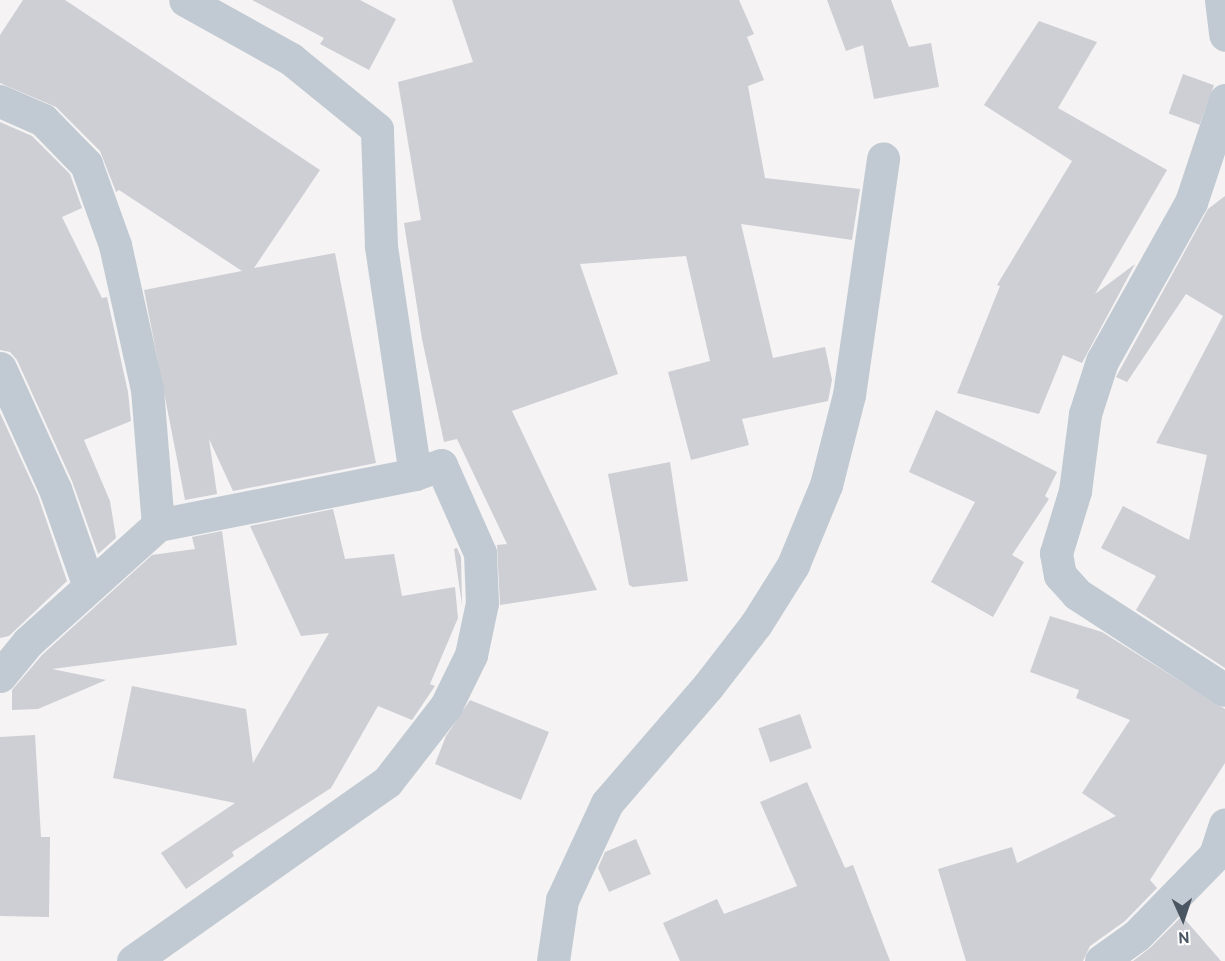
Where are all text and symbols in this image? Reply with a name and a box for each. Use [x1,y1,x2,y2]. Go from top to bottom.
north arrow [1153,889,1213,949]
text: N [1178,928,1190,947]

